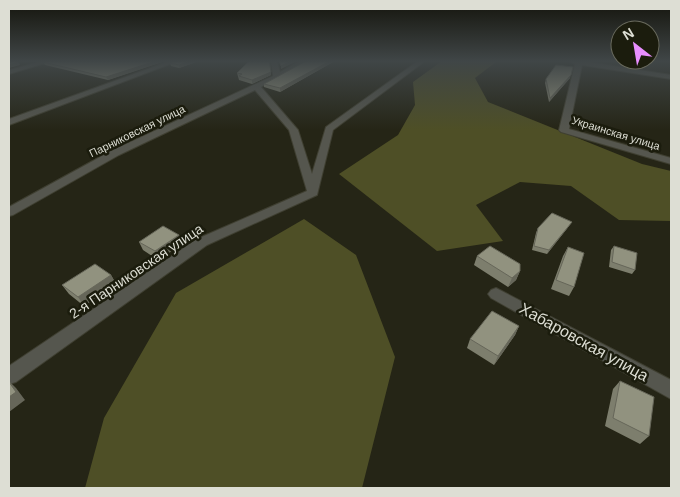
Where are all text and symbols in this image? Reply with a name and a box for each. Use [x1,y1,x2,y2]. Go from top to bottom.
north arrow [610,20,660,70]
text: N [620,24,637,43]
street label: Парниковская улица [87,102,188,159]
street label: Украинская улица [570,114,662,152]
street label: 2-я Парниковская улица [66,220,206,322]
street label: Хабаровская улица [517,299,651,385]

